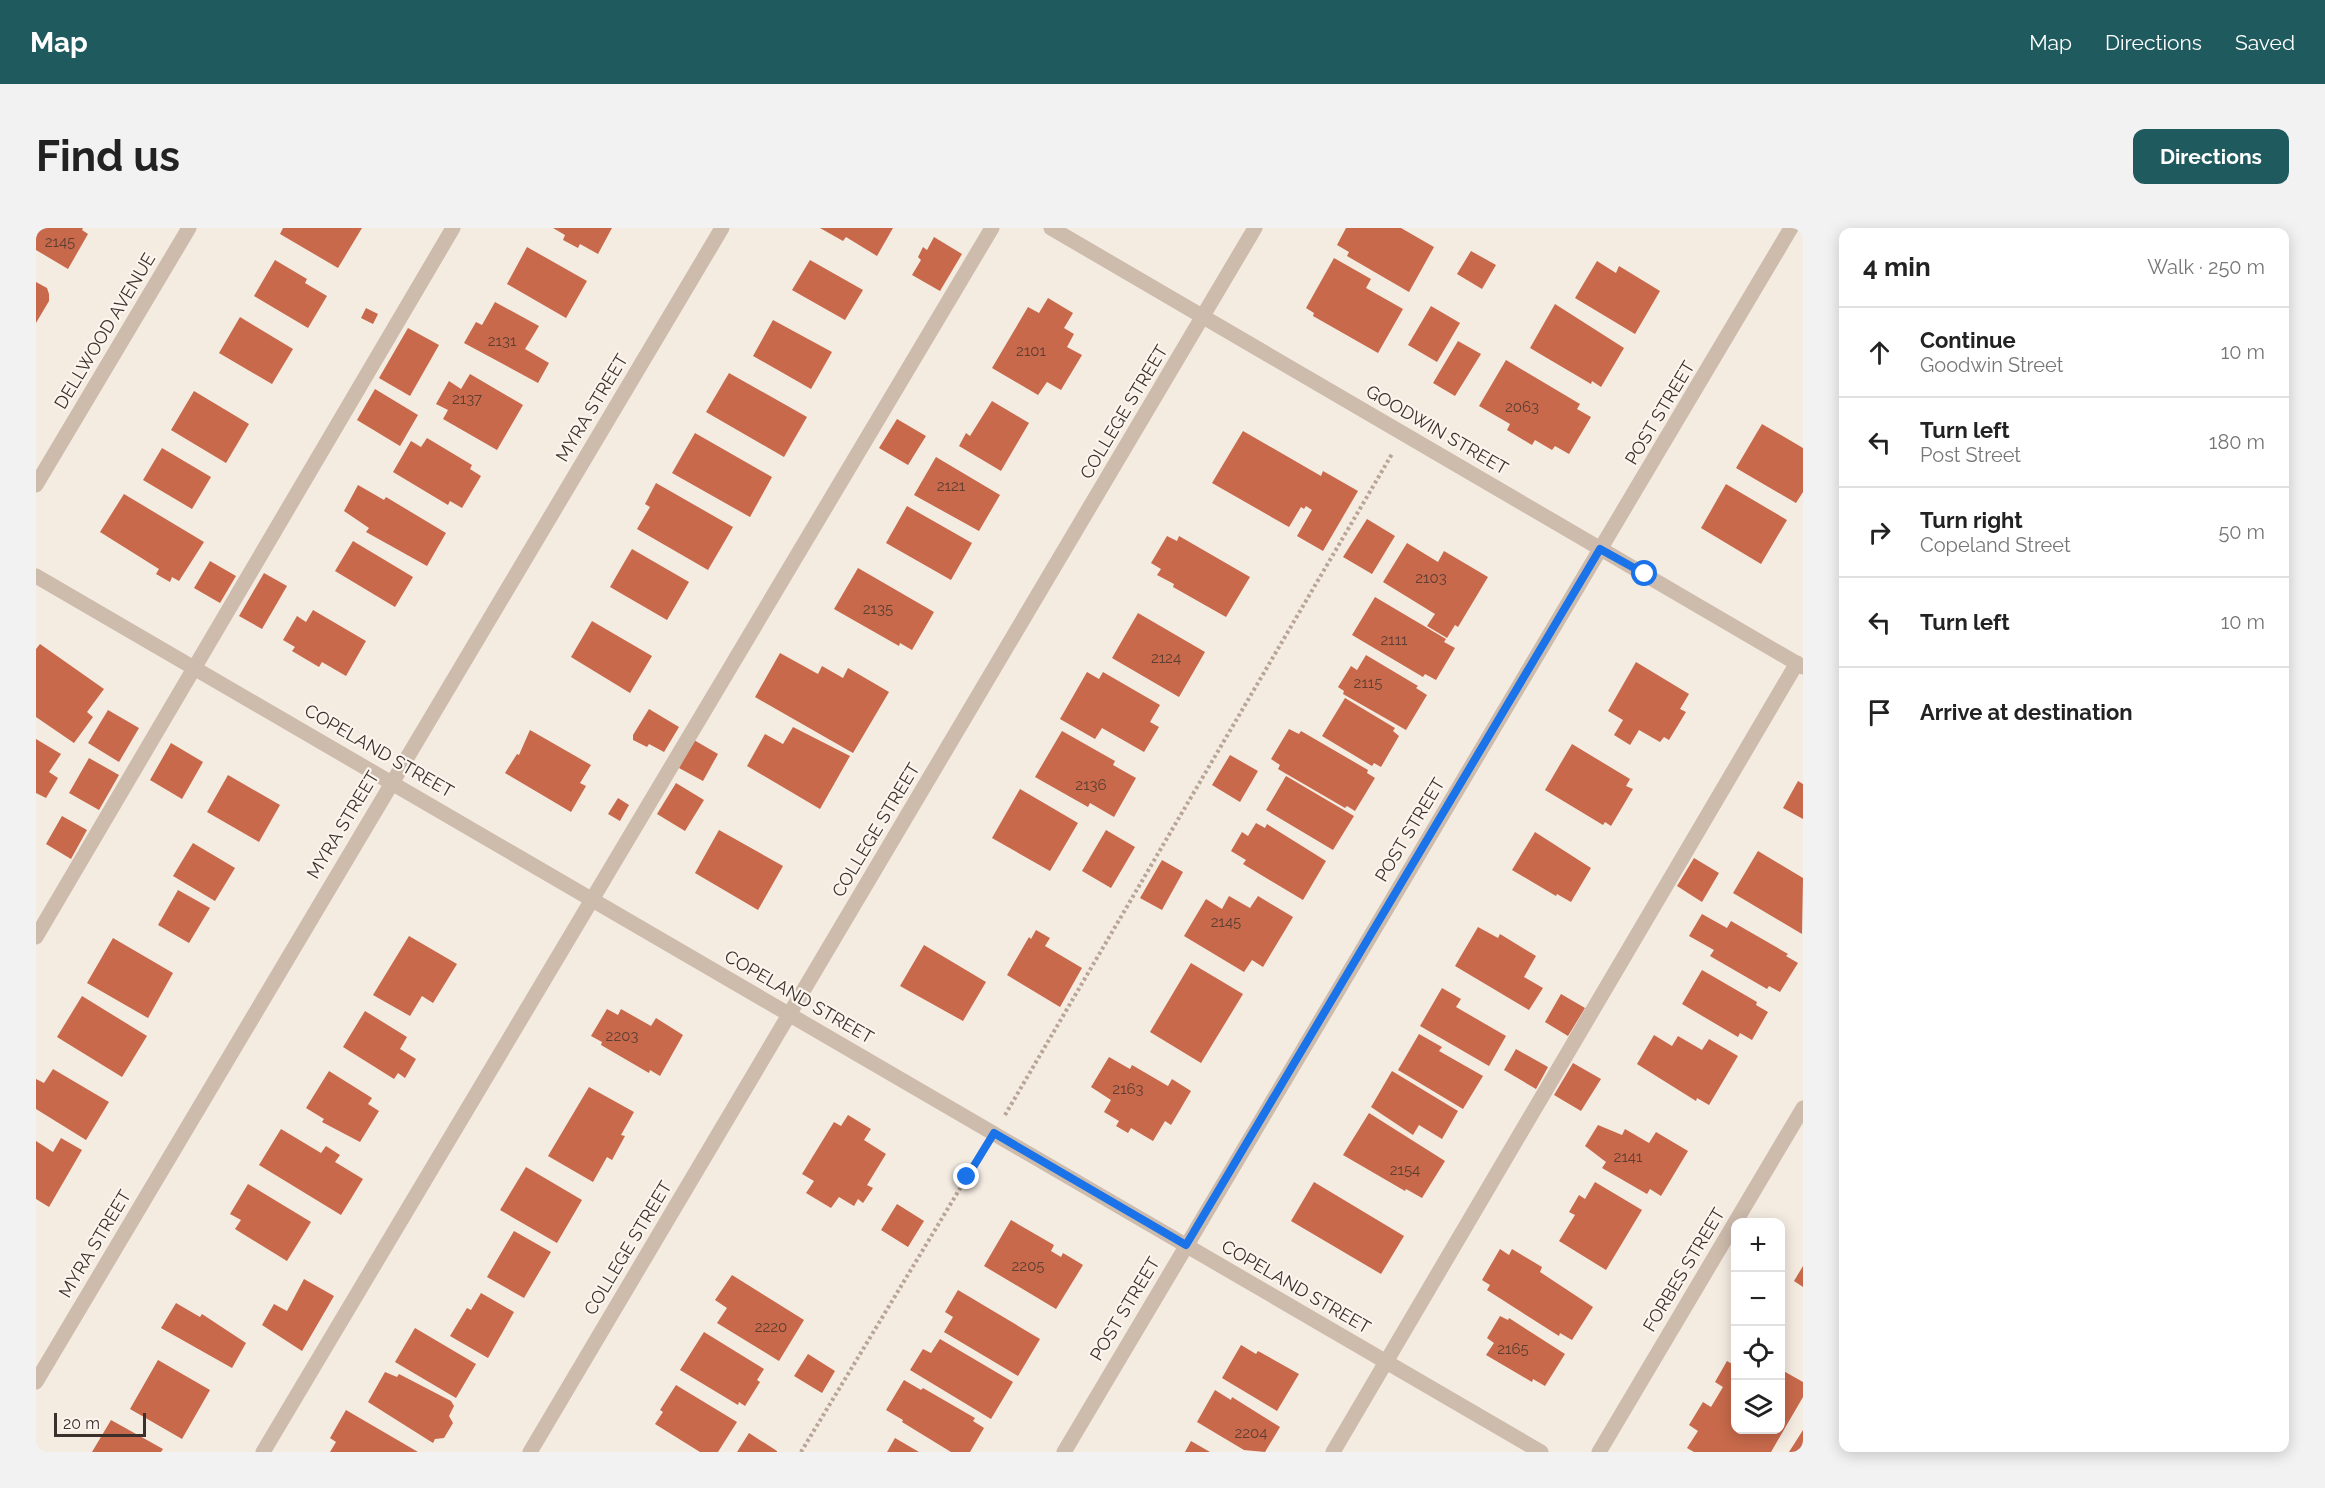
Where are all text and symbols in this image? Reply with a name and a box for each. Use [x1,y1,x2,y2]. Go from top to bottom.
text: Map [30,26,88,59]
text: Map [2029,30,2072,55]
text: Directions [2105,30,2202,55]
text: Saved [2235,30,2295,55]
button: Directions [2133,129,2289,184]
text: Find us [36,132,180,181]
house number: 2145 [45,233,75,251]
street label: DELLWOOD AVENUE [50,249,159,412]
text: 4 min [1863,252,1931,282]
text: Walk · 250 m [2147,255,2265,279]
text: Continue [1920,327,2016,353]
house number: 2131 [488,332,517,350]
icon: ahead [1863,336,1896,369]
text: 10 m [2221,340,2265,364]
street label: COLLEGE STREET [1075,341,1172,482]
house number: 2101 [1016,342,1046,360]
street label: MYRA STREET [551,350,632,465]
text: Goodwin Street [1920,353,2063,377]
street label: POST STREET [1620,357,1699,468]
street label: GOODWIN STREET [1362,380,1512,479]
house number: 2137 [452,390,482,408]
house number: 2063 [1505,398,1539,416]
text: Turn left [1920,417,2010,443]
icon: left [1863,426,1896,459]
text: 180 m [2209,430,2265,454]
text: Post Street [1920,443,2021,467]
house number: 2121 [937,477,966,495]
text: Turn right [1920,507,2023,533]
icon: right [1863,516,1896,549]
text: 50 m [2218,520,2265,544]
text: Copeland Street [1920,533,2071,557]
route start [1631,560,1657,586]
house number: 2103 [1415,569,1447,587]
house number: 2135 [863,600,893,618]
icon: left [1863,606,1896,639]
text: Turn left [1920,609,2010,635]
text: 10 m [2221,610,2265,634]
house number: 2111 [1380,631,1408,649]
house number: 2124 [1151,649,1181,667]
house number: 2115 [1354,674,1382,692]
icon: arrive [1863,696,1896,729]
street label: COPELAND STREET [301,699,457,802]
text: Arrive at destination [1920,699,2133,725]
street label: COLLEGE STREET [827,759,924,900]
street label: MYRA STREET [302,767,383,882]
street label: POST STREET [1370,774,1449,885]
house number: 2136 [1075,776,1107,794]
house number: 2145 [1211,913,1241,931]
street label: COPELAND STREET [721,945,877,1048]
house number: 2203 [606,1027,638,1045]
house number: 2163 [1112,1080,1144,1098]
house number: 2141 [1614,1148,1643,1166]
house number: 2154 [1390,1161,1420,1179]
route end [953,1163,979,1189]
street label: COLLEGE STREET [579,1177,676,1318]
street label: MYRA STREET [54,1186,135,1301]
street label: FORBES STREET [1638,1204,1729,1335]
map controls [1731,1218,1785,1434]
button: + [1731,1218,1785,1272]
street label: COPELAND STREET [1218,1235,1374,1338]
street label: POST STREET [1085,1253,1164,1364]
house number: 2205 [1012,1257,1045,1275]
button: − [1731,1272,1785,1326]
house number: 2220 [755,1318,787,1336]
button: locate [1731,1326,1785,1380]
house number: 2165 [1497,1340,1529,1358]
button: layers [1731,1380,1785,1434]
scale bar [54,1410,146,1438]
text: 20 m [63,1414,100,1433]
house number: 2204 [1234,1424,1268,1442]

